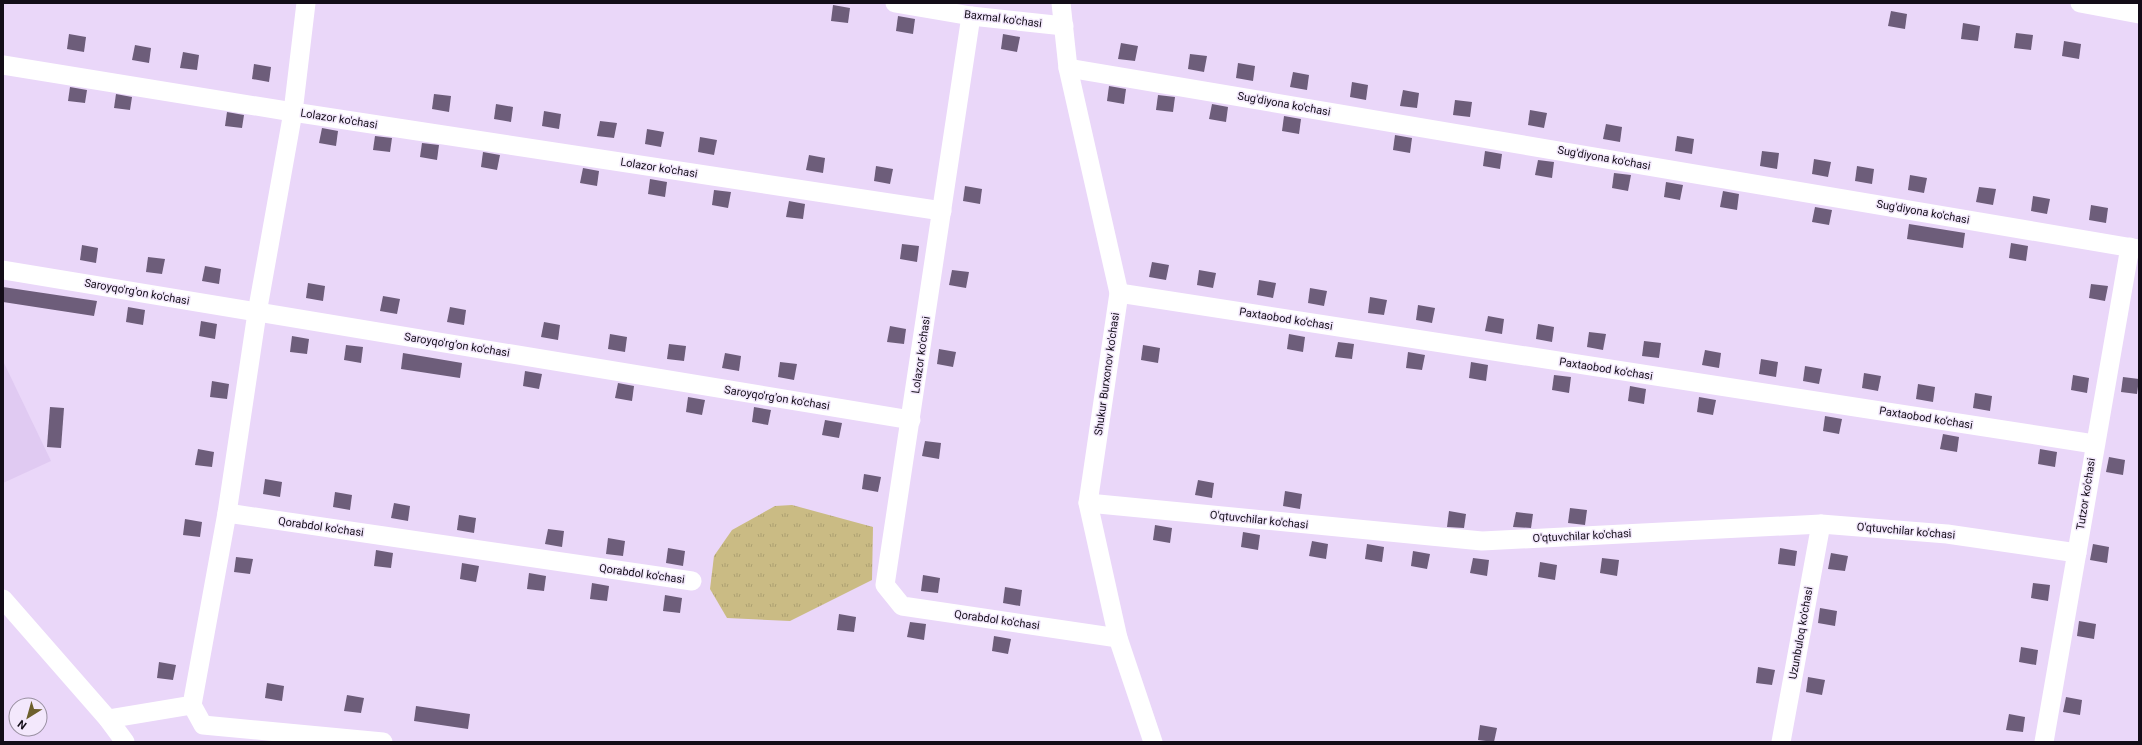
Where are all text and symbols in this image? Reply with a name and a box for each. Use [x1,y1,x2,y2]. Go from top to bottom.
street label: Baxmal ko'chasi [963,8,1043,30]
street label: Sug'diyona ko'chasi [1236,89,1332,119]
street label: Lolazor ko'chasi [300,106,378,132]
street label: Sug'diyona ko'chasi [1556,143,1652,173]
street label: Lolazor ko'chasi [620,155,698,181]
street label: Sug'diyona ko'chasi [1875,197,1971,227]
street label: Saroyqo'rg'on ko'chasi [83,276,191,308]
street label: Paxtaobod ko'chasi [1238,305,1334,333]
street label: Shukur Burxonov ko'chasi [1092,312,1122,436]
street label: Lolazor ko'chasi [909,316,933,394]
street label: Saroyqo'rg'on ko'chasi [403,330,511,360]
street label: Paxtaobod ko'chasi [1558,355,1654,383]
street label: Saroyqo'rg'on ko'chasi [723,383,831,413]
street label: Paxtaobod ko'chasi [1878,404,1974,432]
street label: Tutzor ko'chasi [2074,457,2098,531]
street label: O'qtuvchilar ko'chasi [1209,508,1309,532]
street label: Qorabdol ko'chasi [277,515,365,539]
street label: O'qtuvchilar ko'chasi [1856,520,1956,542]
street label: O'qtuvchilar ko'chasi [1532,527,1632,545]
street label: Qorabdol ko'chasi [598,562,686,586]
street label: Uzunbuloq ko'chasi [1786,586,1816,680]
street label: Qorabdol ko'chasi [953,608,1041,632]
north arrow [8,697,48,737]
text: N [15,717,29,732]

